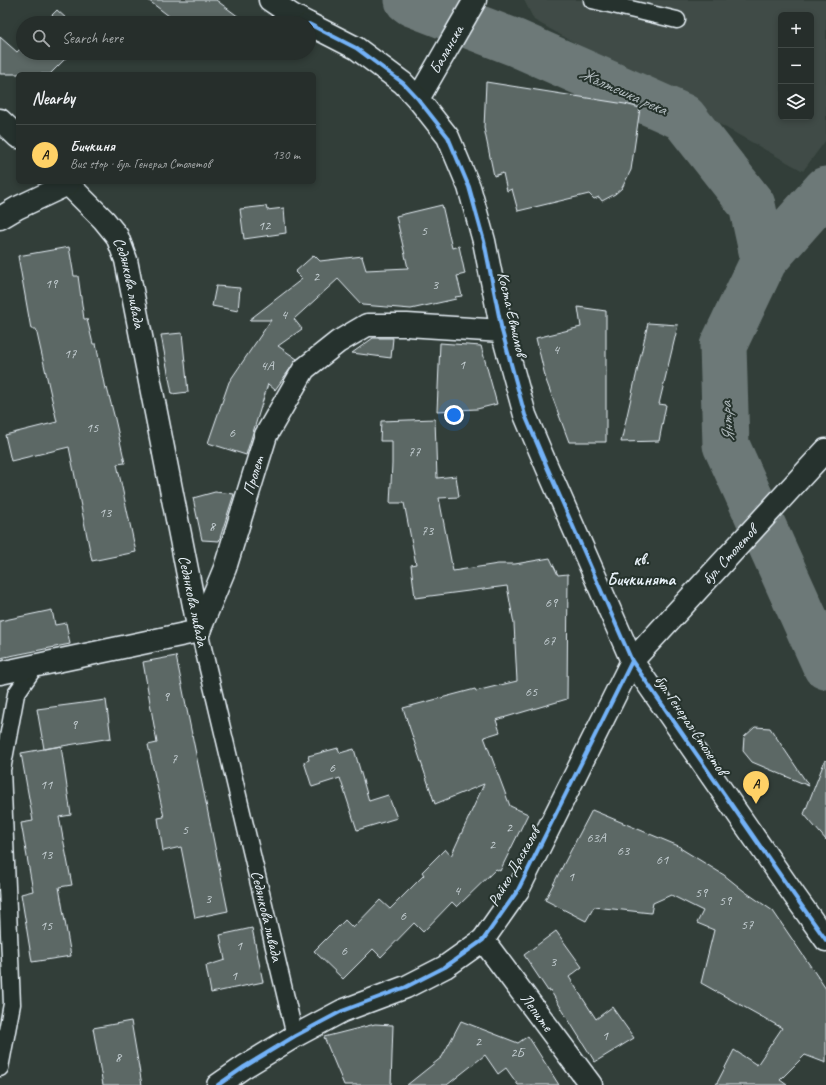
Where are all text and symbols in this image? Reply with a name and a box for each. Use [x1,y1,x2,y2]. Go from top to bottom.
map controls [778,12,814,120]
button: + [778,12,814,48]
search box [16,16,316,60]
street label: Баланска [425,21,469,77]
icon: search [30,27,52,49]
text: Search here [62,29,123,48]
button: − [778,48,814,84]
water label: Жълтешка река [576,62,671,120]
button: layers [778,84,814,120]
text: Nearby [32,88,75,109]
text: Бичкиня [70,137,115,156]
text: A [42,147,48,163]
text: 130 m [272,147,300,163]
text: Bus stop · бул. Генерал Столетов [70,156,211,172]
house number: 12 [258,217,272,234]
house number: 5 [421,222,428,239]
street label: Седянкова ливада [108,235,149,331]
house number: 2 [313,268,321,285]
street label: Коста Евтимов [493,270,532,361]
house number: 19 [45,275,59,292]
house number: 3 [432,276,440,293]
house number: 4 [281,306,289,323]
house number: 4 [553,341,561,358]
house number: 17 [64,345,77,362]
house number: 1 [459,356,466,373]
house number: 4А [260,357,275,374]
water label: Янтра [715,399,739,443]
your location [444,405,464,425]
house number: 15 [86,419,99,436]
house number: 6 [229,424,236,441]
house number: 77 [408,443,421,460]
street label: Пролет [238,452,269,498]
house number: 13 [99,504,113,521]
house number: 8 [209,518,217,535]
street label: бул. Столетов [698,518,764,589]
house number: 73 [421,522,435,539]
district label: кв. Бичкинята [607,549,676,590]
street label: Седянкова ливада [174,554,213,649]
house number: 69 [545,594,559,611]
house number: 67 [543,632,556,649]
street label: бул. Генерал Столетов [650,671,734,782]
house number: 65 [525,683,538,700]
house number: 9 [163,688,171,705]
house number: 9 [71,716,79,733]
house number: 7 [171,750,178,767]
house number: 6 [329,759,336,776]
pin: A [743,771,769,804]
house number: 11 [40,776,53,793]
house number: 2 [506,819,514,836]
house number: 5 [182,821,189,838]
street label: Райко Даскалов [483,821,546,910]
house number: 63А [586,829,607,846]
house number: 2 [489,836,497,853]
house number: 63 [617,842,631,859]
house number: 13 [40,846,54,863]
house number: 61 [656,851,669,868]
house number: 1 [568,868,575,885]
street label: Седянкова ливада [246,869,287,965]
house number: 4 [454,882,462,899]
house number: 59 [695,884,709,901]
house number: 3 [205,890,213,907]
house number: 59 [719,892,733,909]
house number: 6 [400,907,407,924]
house number: 57 [741,916,754,933]
house number: 15 [40,917,53,934]
house number: 1 [236,937,243,954]
house number: 6 [341,942,348,959]
house number: 3 [550,953,558,970]
house number: 1 [231,967,238,984]
street label: Лепите [516,989,559,1037]
house number: 1 [602,1027,609,1044]
house number: 2 [475,1033,483,1050]
house number: 2Б [510,1044,527,1061]
house number: 8 [115,1049,123,1066]

